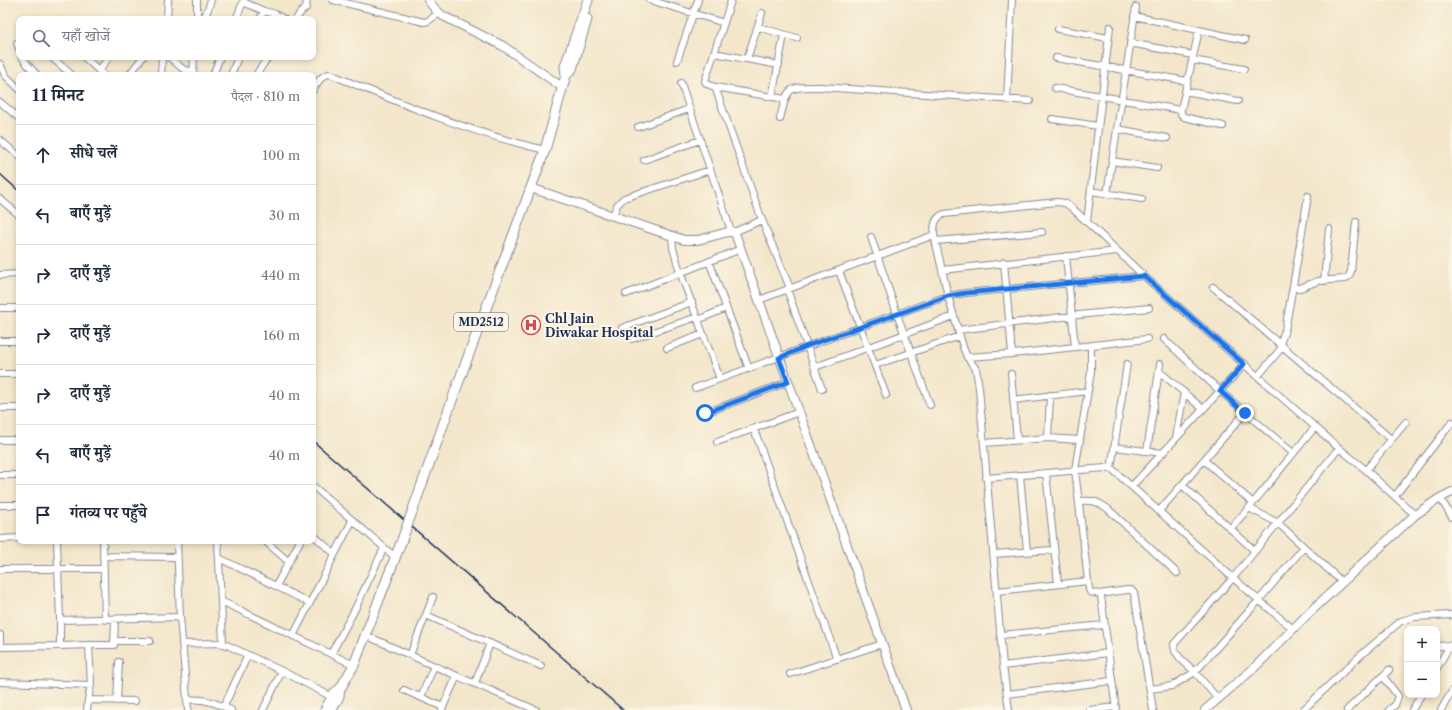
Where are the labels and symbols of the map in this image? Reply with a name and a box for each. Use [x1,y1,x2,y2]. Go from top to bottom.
place label: Chl Jain Diwakar Hospital [545,311,653,340]
road number: MD2512 [454,313,508,331]
hospital icon: Chl Jain Diwakar Hospital [520,314,542,336]
route start [696,404,714,422]
route end [1236,404,1254,422]

